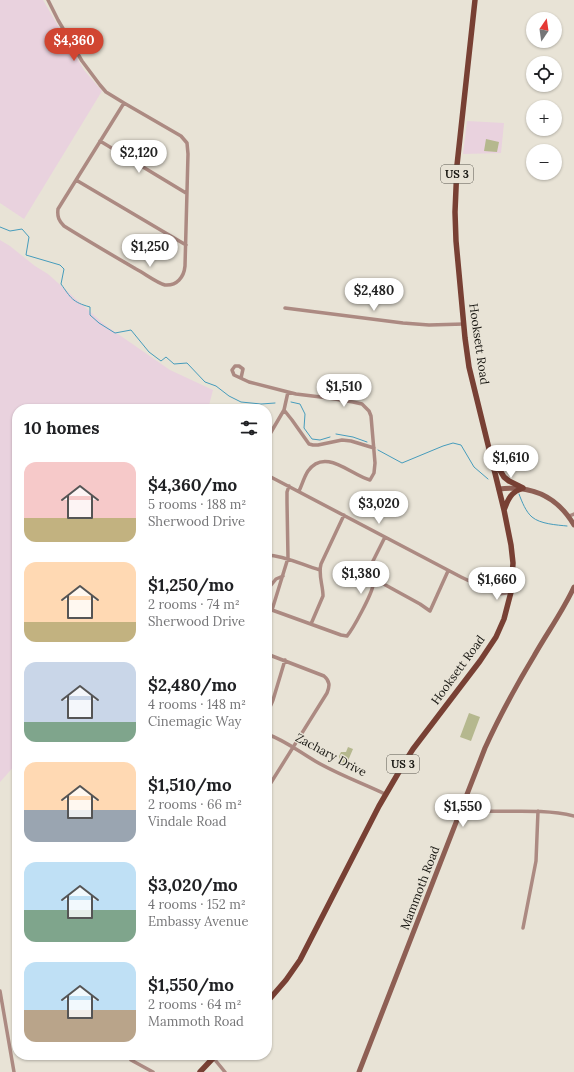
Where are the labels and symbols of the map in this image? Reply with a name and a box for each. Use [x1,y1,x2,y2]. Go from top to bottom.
north arrow [526,12,562,48]
pin: $4,360 [41,28,107,62]
pin: $2,120 [106,140,172,174]
road number: US 3 [441,165,473,183]
pin: $1,250 [117,234,183,268]
pin: $2,480 [341,278,407,312]
street label: Hooksett Road [466,302,493,386]
pin: $1,510 [311,374,377,408]
pin: $1,610 [478,445,544,479]
pin: $3,020 [346,491,412,525]
pin: $1,380 [328,561,394,595]
pin: $1,660 [464,567,530,601]
street label: Hooksett Road [427,632,488,707]
street label: Zachary Drive [293,730,370,780]
road number: US 3 [387,755,419,773]
pin: $1,550 [430,794,496,828]
street label: Mammoth Road [397,844,442,932]

